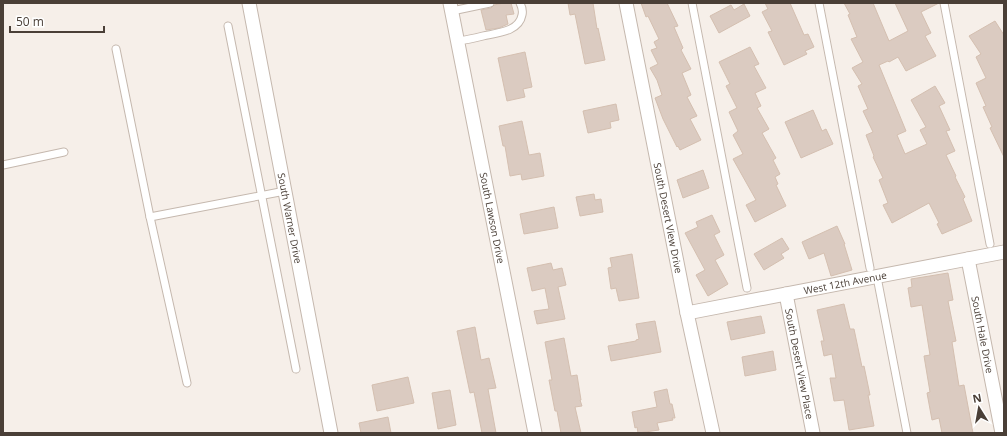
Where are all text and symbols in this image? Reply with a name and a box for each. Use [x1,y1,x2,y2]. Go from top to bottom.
scale bar [10,8,104,34]
text: 50 m [16,13,44,30]
street label: South Desert View Drive [651,161,686,275]
street label: South Lawson Drive [477,171,508,265]
street label: South Warner Drive [275,172,306,265]
street label: West 12th Avenue [802,268,888,297]
street label: South Hale Drive [968,295,997,375]
street label: South Desert View Place [782,307,817,421]
north arrow [959,388,999,428]
text: N [971,389,983,406]

